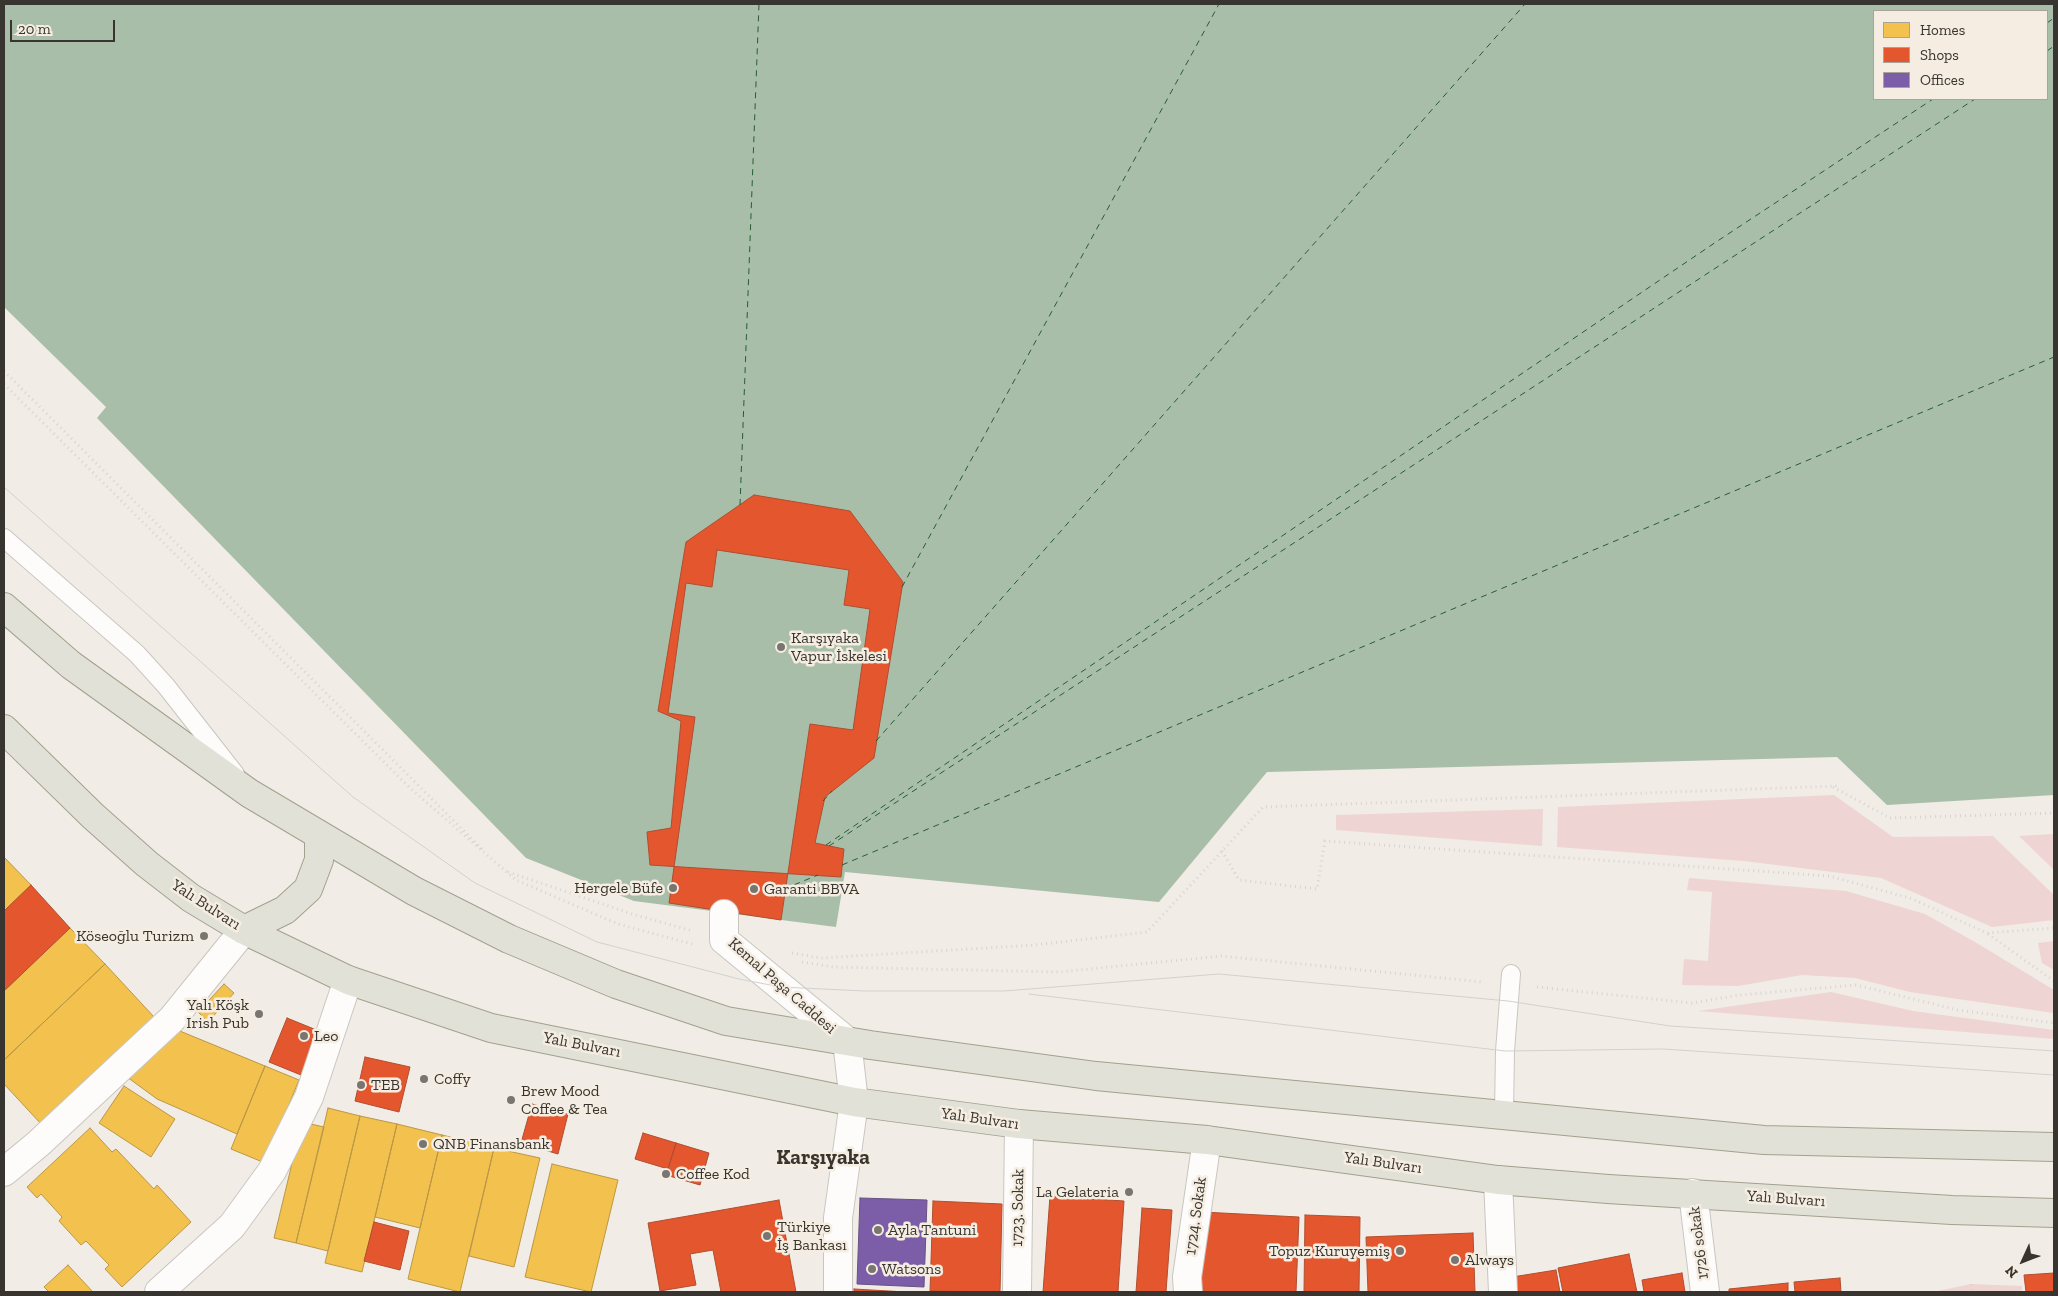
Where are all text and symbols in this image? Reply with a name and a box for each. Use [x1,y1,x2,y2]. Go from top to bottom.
scale bar [12,10,118,42]
legend [1873,10,2048,100]
text: 20 m [18,20,51,38]
text: Homes [1920,21,1965,39]
text: Shops [1920,46,1959,64]
text: Offices [1920,71,1964,89]
place label: Karşıyaka Vapur İskelesi [791,628,887,666]
marker: Karşıyaka Vapur İskelesi [775,641,787,653]
street label: Yalı Bulvarı [168,876,244,934]
place label: Hergele Büfe [574,878,663,898]
place label: Garanti BBVA [764,879,859,899]
marker: Hergele Büfe [667,882,679,894]
marker: Garanti BBVA [748,883,760,895]
place label: Köseoğlu Turizm [76,926,194,946]
marker: Köseoğlu Turizm [198,930,210,942]
street label: Kemal Paşa Caddesi [724,934,840,1038]
place label: Yalı Köşk Irish Pub [186,995,249,1033]
marker: Yalı Köşk Irish Pub [253,1008,265,1020]
place label: Leo [314,1026,338,1046]
street label: Yalı Bulvarı [542,1028,622,1062]
marker: Leo [298,1030,310,1042]
place label: Coffy [434,1069,471,1089]
marker: Coffy [418,1073,430,1085]
place label: TEB [371,1075,400,1095]
marker: TEB [355,1079,367,1091]
place label: Brew Mood Coffee & Tea [521,1081,607,1119]
marker: Brew Mood Coffee & Tea [505,1094,517,1106]
street label: Yalı Bulvarı [940,1104,1020,1134]
place label: QNB Finansbank [433,1134,550,1154]
marker: QNB Finansbank [417,1138,429,1150]
district label: Karşıyaka [776,1145,870,1171]
street label: Yalı Bulvarı [1343,1148,1423,1178]
place label: Coffee Kod [676,1164,750,1184]
marker: Coffee Kod [660,1168,672,1180]
street label: 1723. Sokak [1008,1169,1028,1247]
street label: 1724. Sokak [1181,1176,1211,1256]
place label: La Gelateria [1036,1182,1119,1202]
marker: La Gelateria [1123,1186,1135,1198]
street label: Yalı Bulvarı [1746,1187,1826,1211]
street label: 1726 sokak [1685,1205,1713,1281]
place label: Türkiye İş Bankası [777,1217,847,1255]
place label: Ayla Tantuni [888,1220,976,1240]
marker: Ayla Tantuni [872,1224,884,1236]
marker: Türkiye İş Bankası [761,1230,773,1242]
north arrow [1998,1236,2048,1286]
place label: Topuz Kuruyemiş [1269,1241,1390,1261]
marker: Topuz Kuruyemiş [1394,1245,1406,1257]
place label: Always [1465,1250,1514,1270]
marker: Always [1449,1254,1461,1266]
place label: Watsons [882,1259,941,1279]
text: N [2002,1262,2022,1281]
marker: Watsons [866,1263,878,1275]

